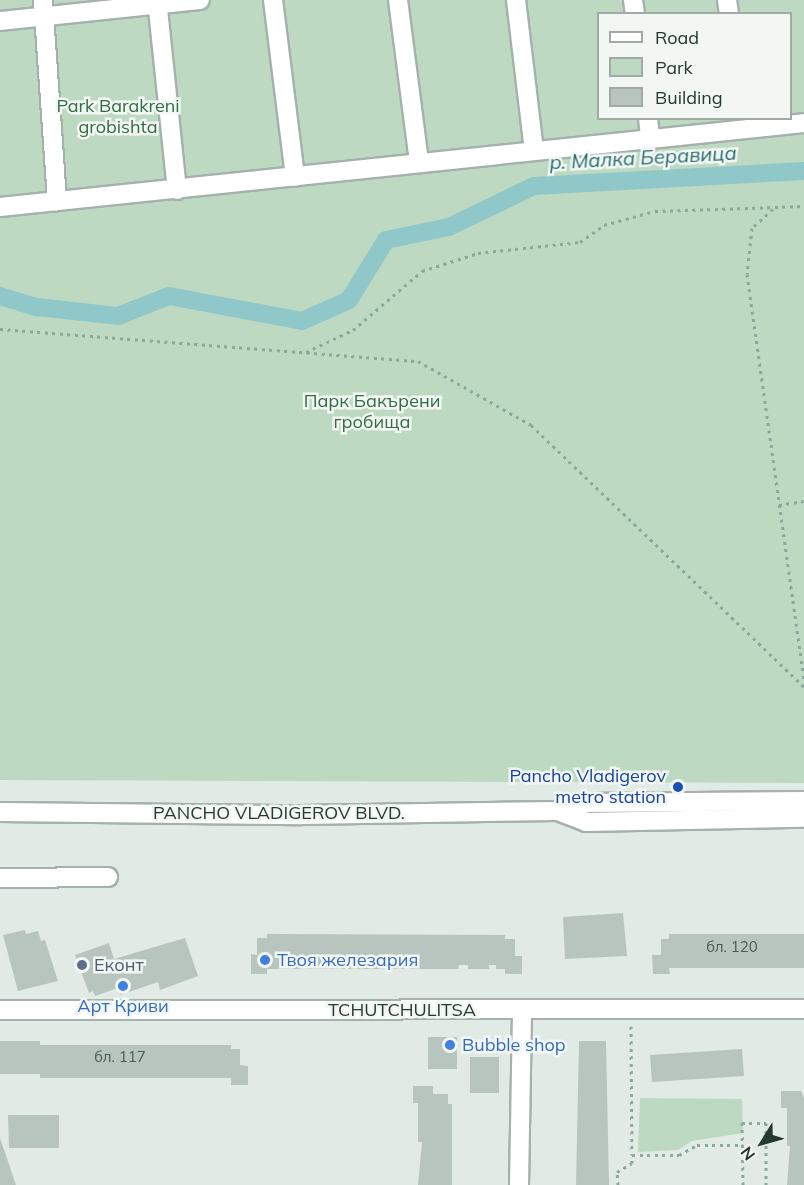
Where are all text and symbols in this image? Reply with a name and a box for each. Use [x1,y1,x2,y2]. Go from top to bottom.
legend [597,12,792,120]
text: Road [655,26,699,49]
text: Park [655,56,693,79]
text: Building [655,86,723,109]
park label: Park Barakreni grobishta [56,96,180,138]
water label: р. Малка Беравица [549,140,737,174]
park label: Парк Бакърени гробища [304,391,440,434]
place label: Pancho Vladigerov metro station [509,766,666,808]
marker: Pancho Vladigerov metro station [671,780,685,794]
street label: PANCHO VLADIGEROV BLVD. [153,802,405,824]
house number: бл. 120 [706,938,758,956]
place label: Твоя железария [277,949,418,971]
marker: Твоя железария [258,953,272,967]
place label: Еконт [94,954,144,976]
marker: Еконт [75,958,89,972]
marker: Арт Криви [116,979,130,993]
place label: Арт Криви [77,995,169,1017]
street label: TCHUTCHULITSA [328,999,476,1021]
place label: Bubble shop [462,1034,566,1056]
marker: Bubble shop [443,1038,457,1052]
house number: бл. 117 [94,1048,146,1066]
north arrow [732,1113,792,1173]
text: N [736,1143,759,1165]

